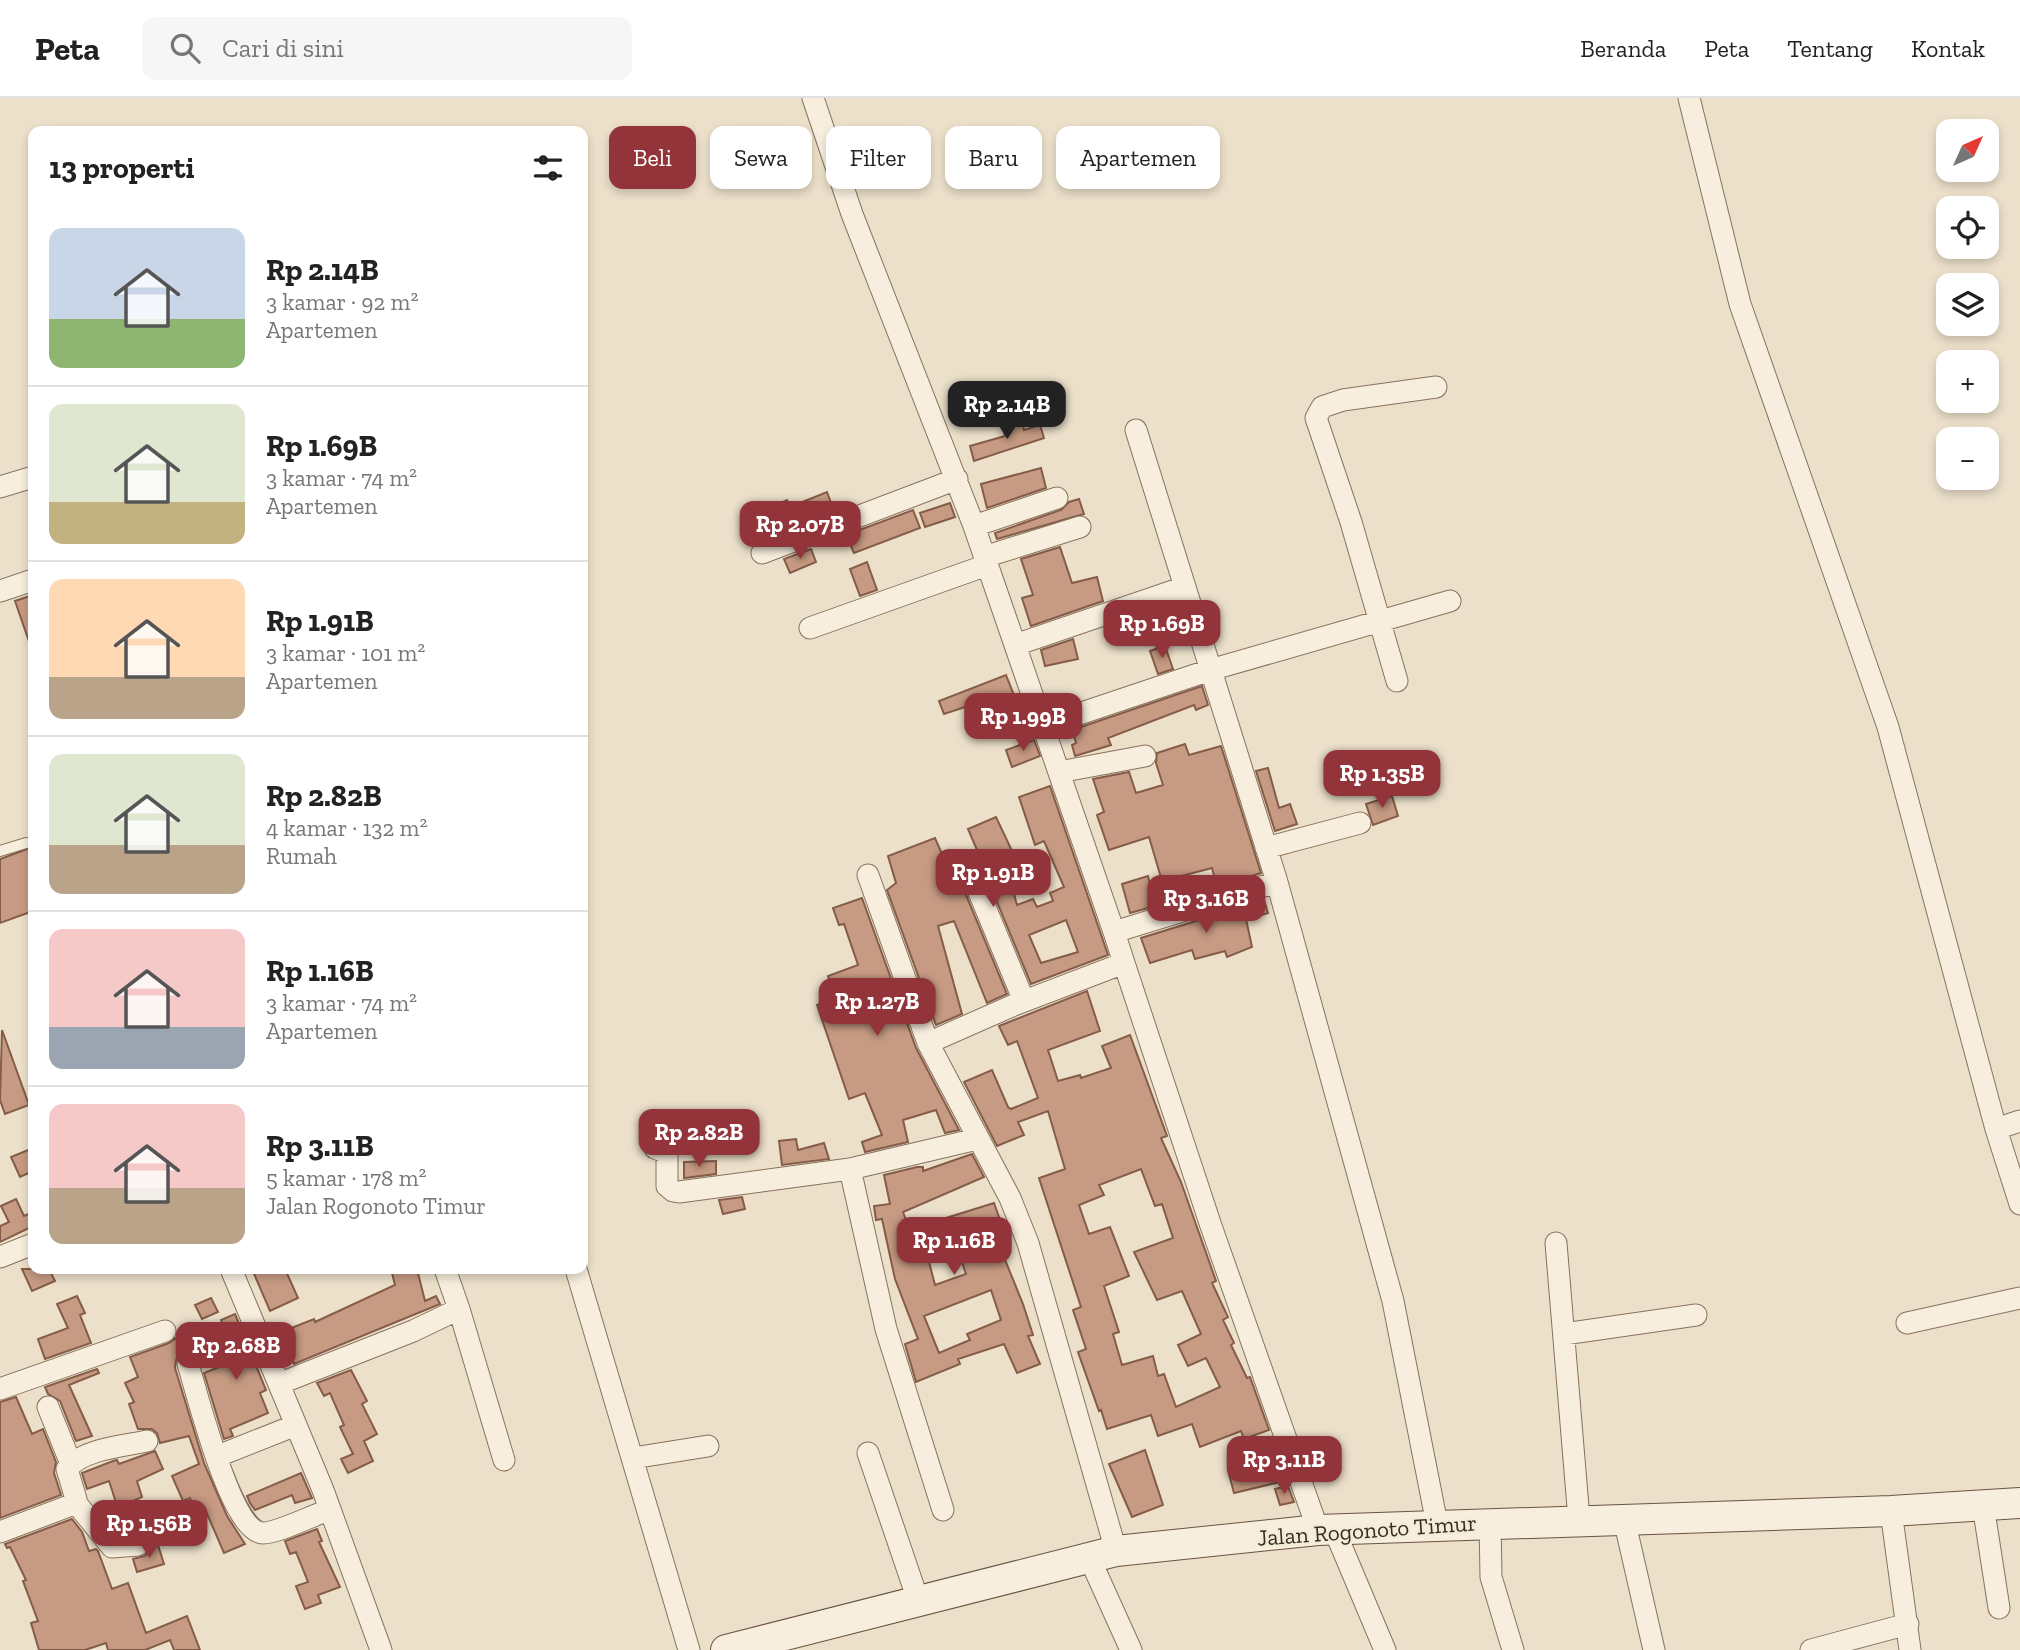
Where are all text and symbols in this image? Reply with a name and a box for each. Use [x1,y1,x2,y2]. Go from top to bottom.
search box [142,17,632,80]
text: Peta [35,29,100,68]
icon: search [166,29,204,67]
text: Cari di sini [222,32,344,64]
text: Beranda [1580,34,1666,63]
text: Peta [1704,34,1749,63]
text: Tentang [1787,34,1873,63]
text: Kontak [1911,34,1985,63]
north arrow [1936,119,1998,182]
map controls [1936,119,1999,490]
chip: Beli [609,126,696,189]
chip: Sewa [710,126,812,189]
chip: Filter [826,126,931,189]
chip: Baru [945,126,1042,189]
chip: Apartemen [1056,126,1220,189]
icon: filters [529,149,567,187]
text: 13 properti [49,150,195,186]
button: locate [1936,196,1999,259]
text: Rp 2.14B [266,252,379,288]
icon: home [105,256,189,340]
button: layers [1936,273,1999,336]
text: 3 kamar · 92 m² [266,288,418,316]
text: Apartemen [266,316,377,344]
button: + [1936,350,1999,413]
pin: Rp 2.14B [935,382,1079,441]
text: Rp 2.14B [964,390,1050,418]
button: − [1936,427,1999,490]
text: Rp 1.69B [266,428,377,464]
icon: home [105,432,189,516]
text: 3 kamar · 74 m² [266,464,417,492]
text: Apartemen [266,492,377,520]
pin: Rp 2.07B [728,502,872,561]
text: Rp 2.07B [756,510,844,538]
pin: Rp 1.69B [1090,601,1234,660]
text: Rp 1.91B [266,603,374,639]
icon: home [105,607,189,691]
text: Rp 1.69B [1119,609,1205,637]
text: 3 kamar · 101 m² [266,639,425,667]
text: Apartemen [266,667,377,695]
pin: Rp 1.99B [951,694,1095,753]
text: Rp 1.99B [980,702,1066,730]
pin: Rp 1.35B [1310,750,1454,810]
text: Rp 1.35B [1339,759,1425,787]
text: Rp 2.82B [266,778,382,814]
icon: home [105,782,189,866]
text: 4 kamar · 132 m² [266,814,427,842]
text: Rumah [266,842,337,870]
pin: Rp 1.91B [921,850,1065,909]
text: Rp 1.91B [952,858,1034,886]
pin: Rp 3.16B [1134,876,1278,935]
text: Rp 3.16B [1163,884,1249,912]
text: Rp 1.16B [266,953,374,989]
icon: home [105,957,189,1041]
pin: Rp 1.27B [805,978,949,1038]
text: Rp 1.27B [835,987,919,1015]
text: 3 kamar · 74 m² [266,989,417,1017]
text: Apartemen [266,1017,377,1045]
pin: Rp 2.82B [627,1110,771,1169]
text: Rp 2.82B [655,1118,743,1146]
text: Rp 3.11B [266,1128,374,1164]
icon: home [105,1132,189,1216]
text: 5 kamar · 178 m² [266,1164,427,1192]
text: Jalan Rogonoto Timur [266,1192,486,1220]
pin: Rp 1.16B [882,1218,1026,1277]
text: Rp 1.16B [913,1226,995,1254]
pin: Rp 2.68B [164,1322,308,1382]
text: Rp 2.68B [192,1331,280,1359]
pin: Rp 3.11B [1212,1436,1356,1496]
text: Rp 3.11B [1243,1445,1325,1473]
pin: Rp 1.56B [77,1500,221,1560]
street label: Jalan Rogonoto Timur [1256,1508,1478,1552]
text: Rp 1.56B [106,1509,192,1537]

